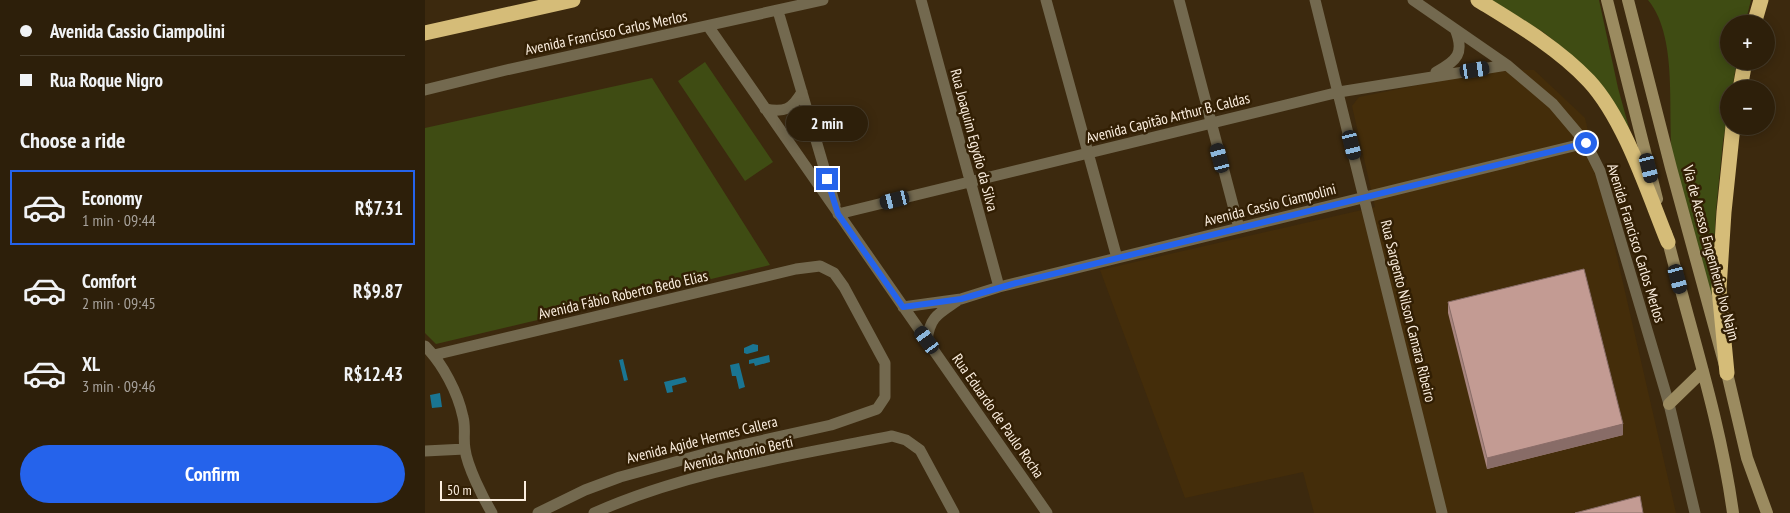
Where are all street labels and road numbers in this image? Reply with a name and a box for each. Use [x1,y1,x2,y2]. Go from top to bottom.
street label: Avenida Francisco Carlos Merlos [523,6,689,59]
street label: Rua Joaquim Egydio da Silva [946,67,1003,213]
street label: Avenida Capitão Arthur B. Caldas [1084,88,1252,147]
street label: Avenida Francisco Carlos Merlos [1603,161,1670,325]
street label: Via de Acesso Engenheiro Ivo Najm [1679,162,1744,343]
street label: Avenida Cassio Ciampolini [1202,179,1338,230]
street label: Rua Sargento Nilson Camara Ribeiro [1377,218,1440,404]
street label: Avenida Fábio Roberto Bedo Elias [536,266,709,323]
street label: Rua Eduardo de Paulo Rocha [948,350,1049,482]
street label: Avenida Agide Hermes Callera [624,412,779,467]
street label: Avenida Antonio Berti [681,432,795,475]

